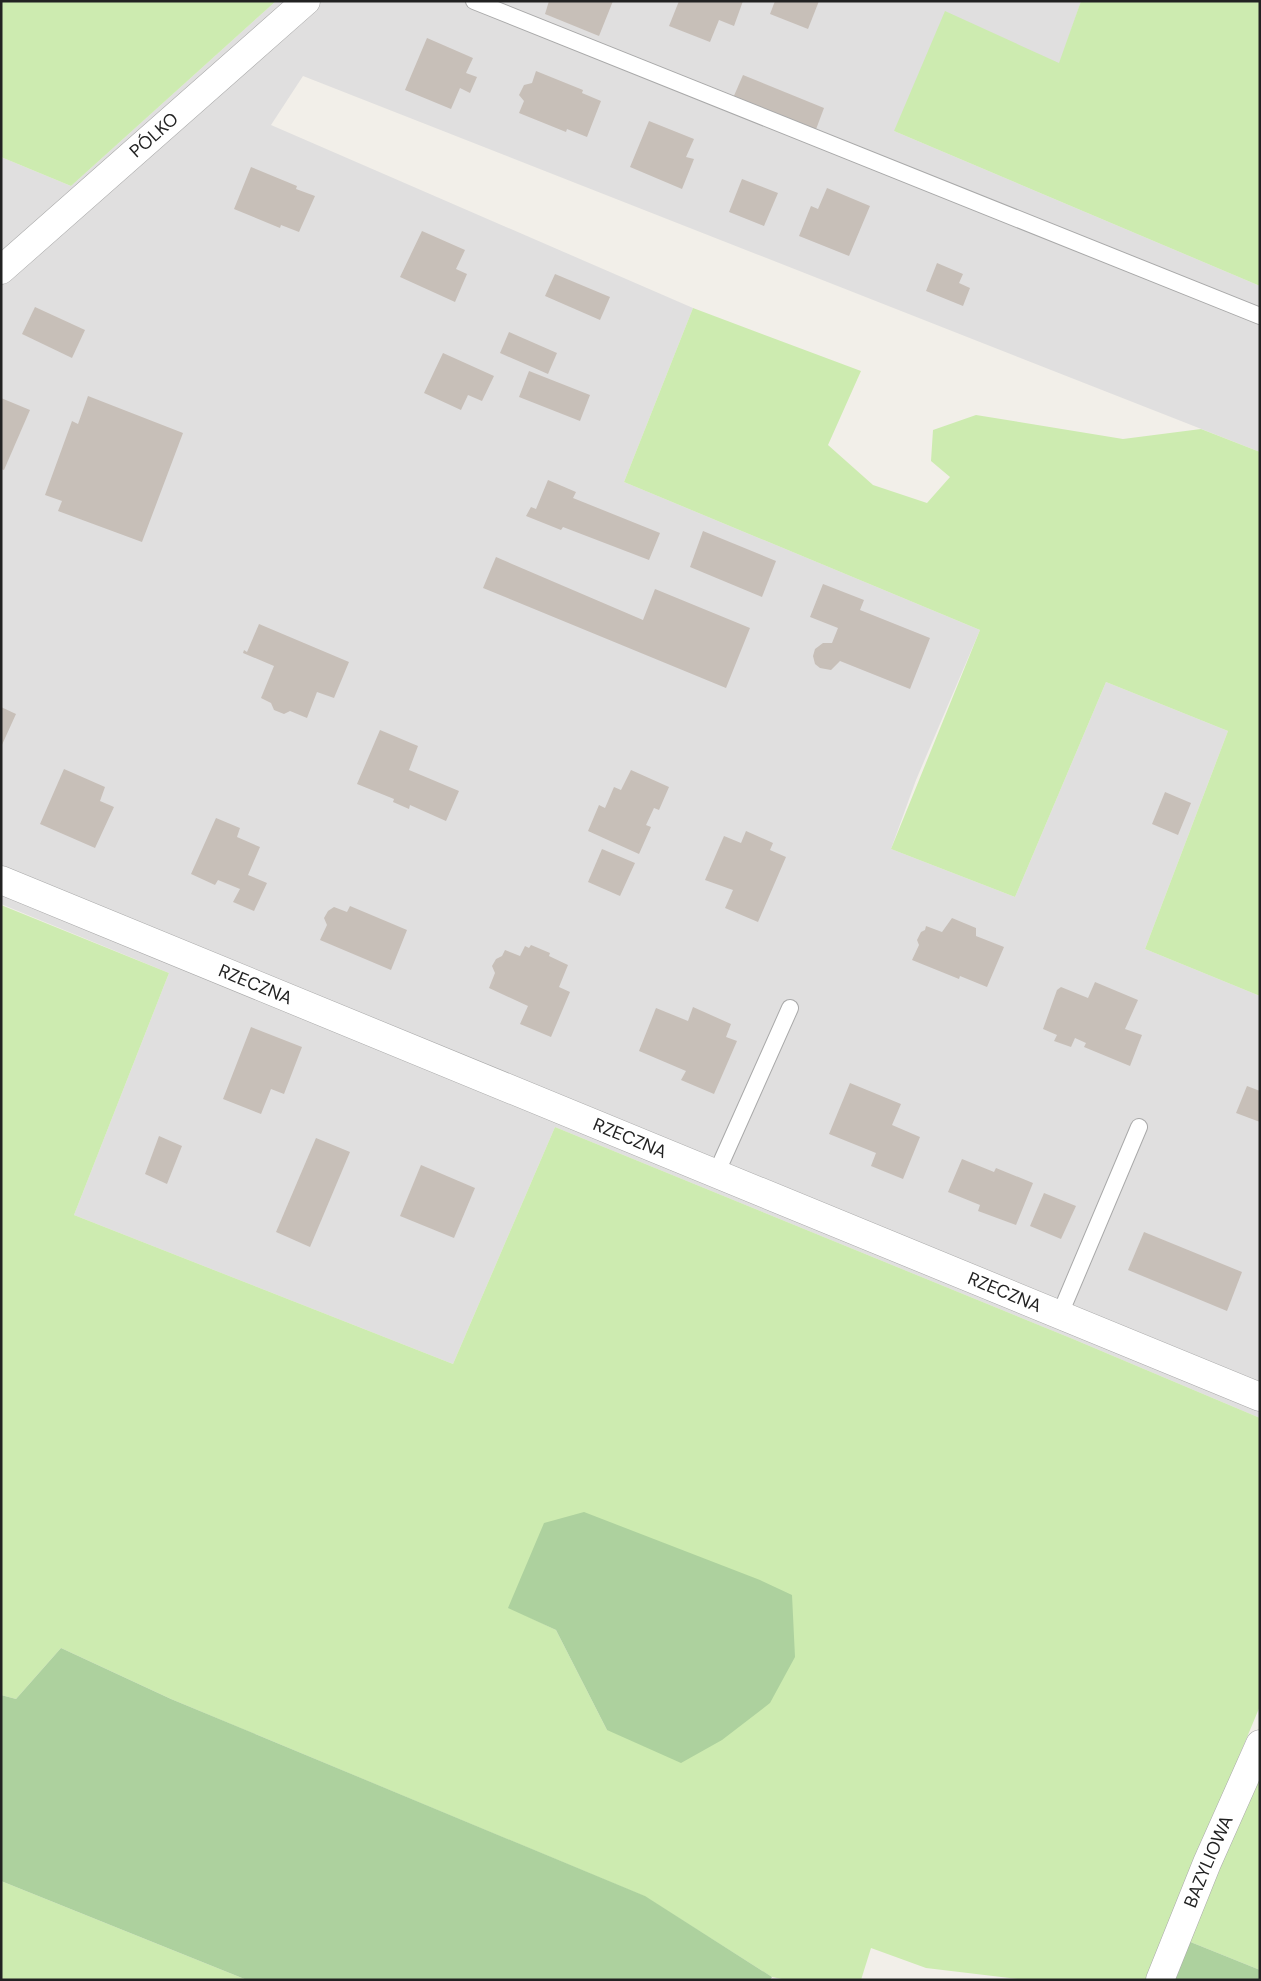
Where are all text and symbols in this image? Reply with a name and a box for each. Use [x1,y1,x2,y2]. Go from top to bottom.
street label: PÓLKO [124,107,184,163]
street label: RZECZNA [215,959,296,1010]
street label: RZECZNA [590,1112,671,1164]
street label: RZECZNA [964,1266,1045,1318]
street label: BAZYLIOWA [1178,1812,1239,1911]

